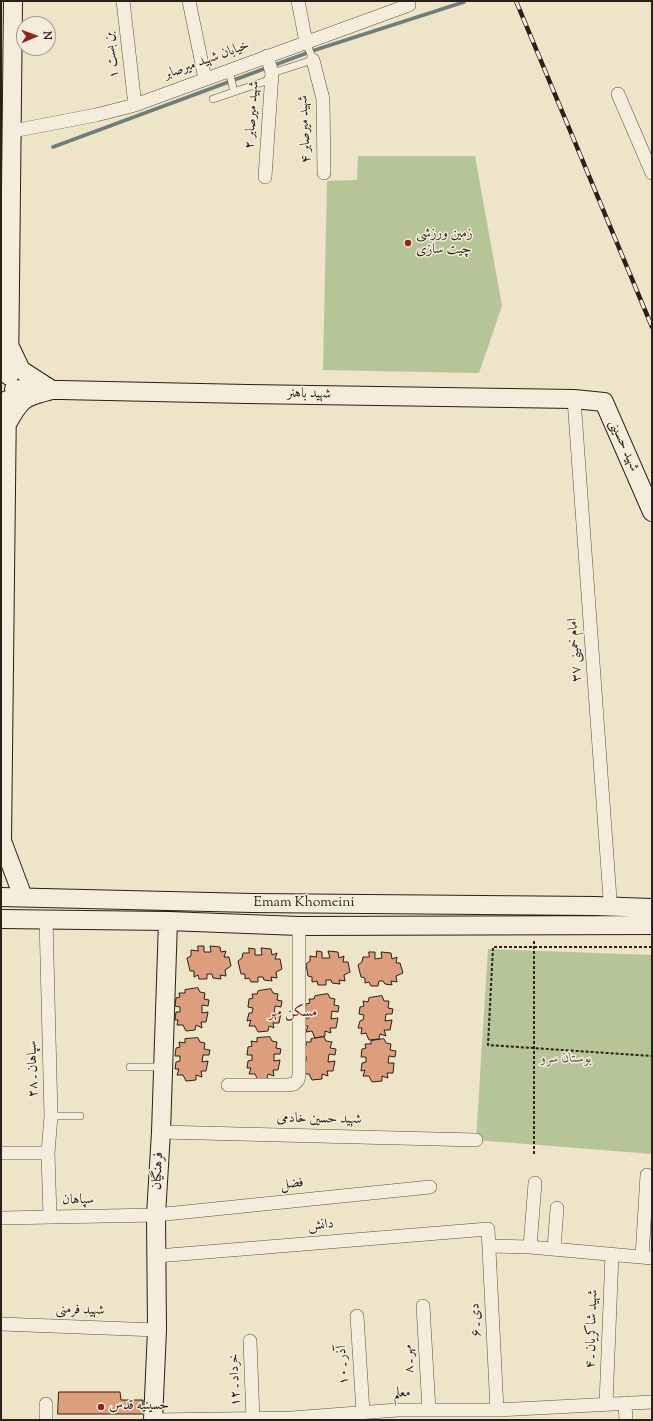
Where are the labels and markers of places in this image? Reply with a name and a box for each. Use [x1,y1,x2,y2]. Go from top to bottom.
place label: زمین ورزشی چیت سازی [416,227,472,260]
marker: زمین ورزشی چیت سازی [403,238,413,248]
place label: حسینیه قدس [109,1399,169,1415]
marker: حسینیه قدس [96,1402,106,1412]

